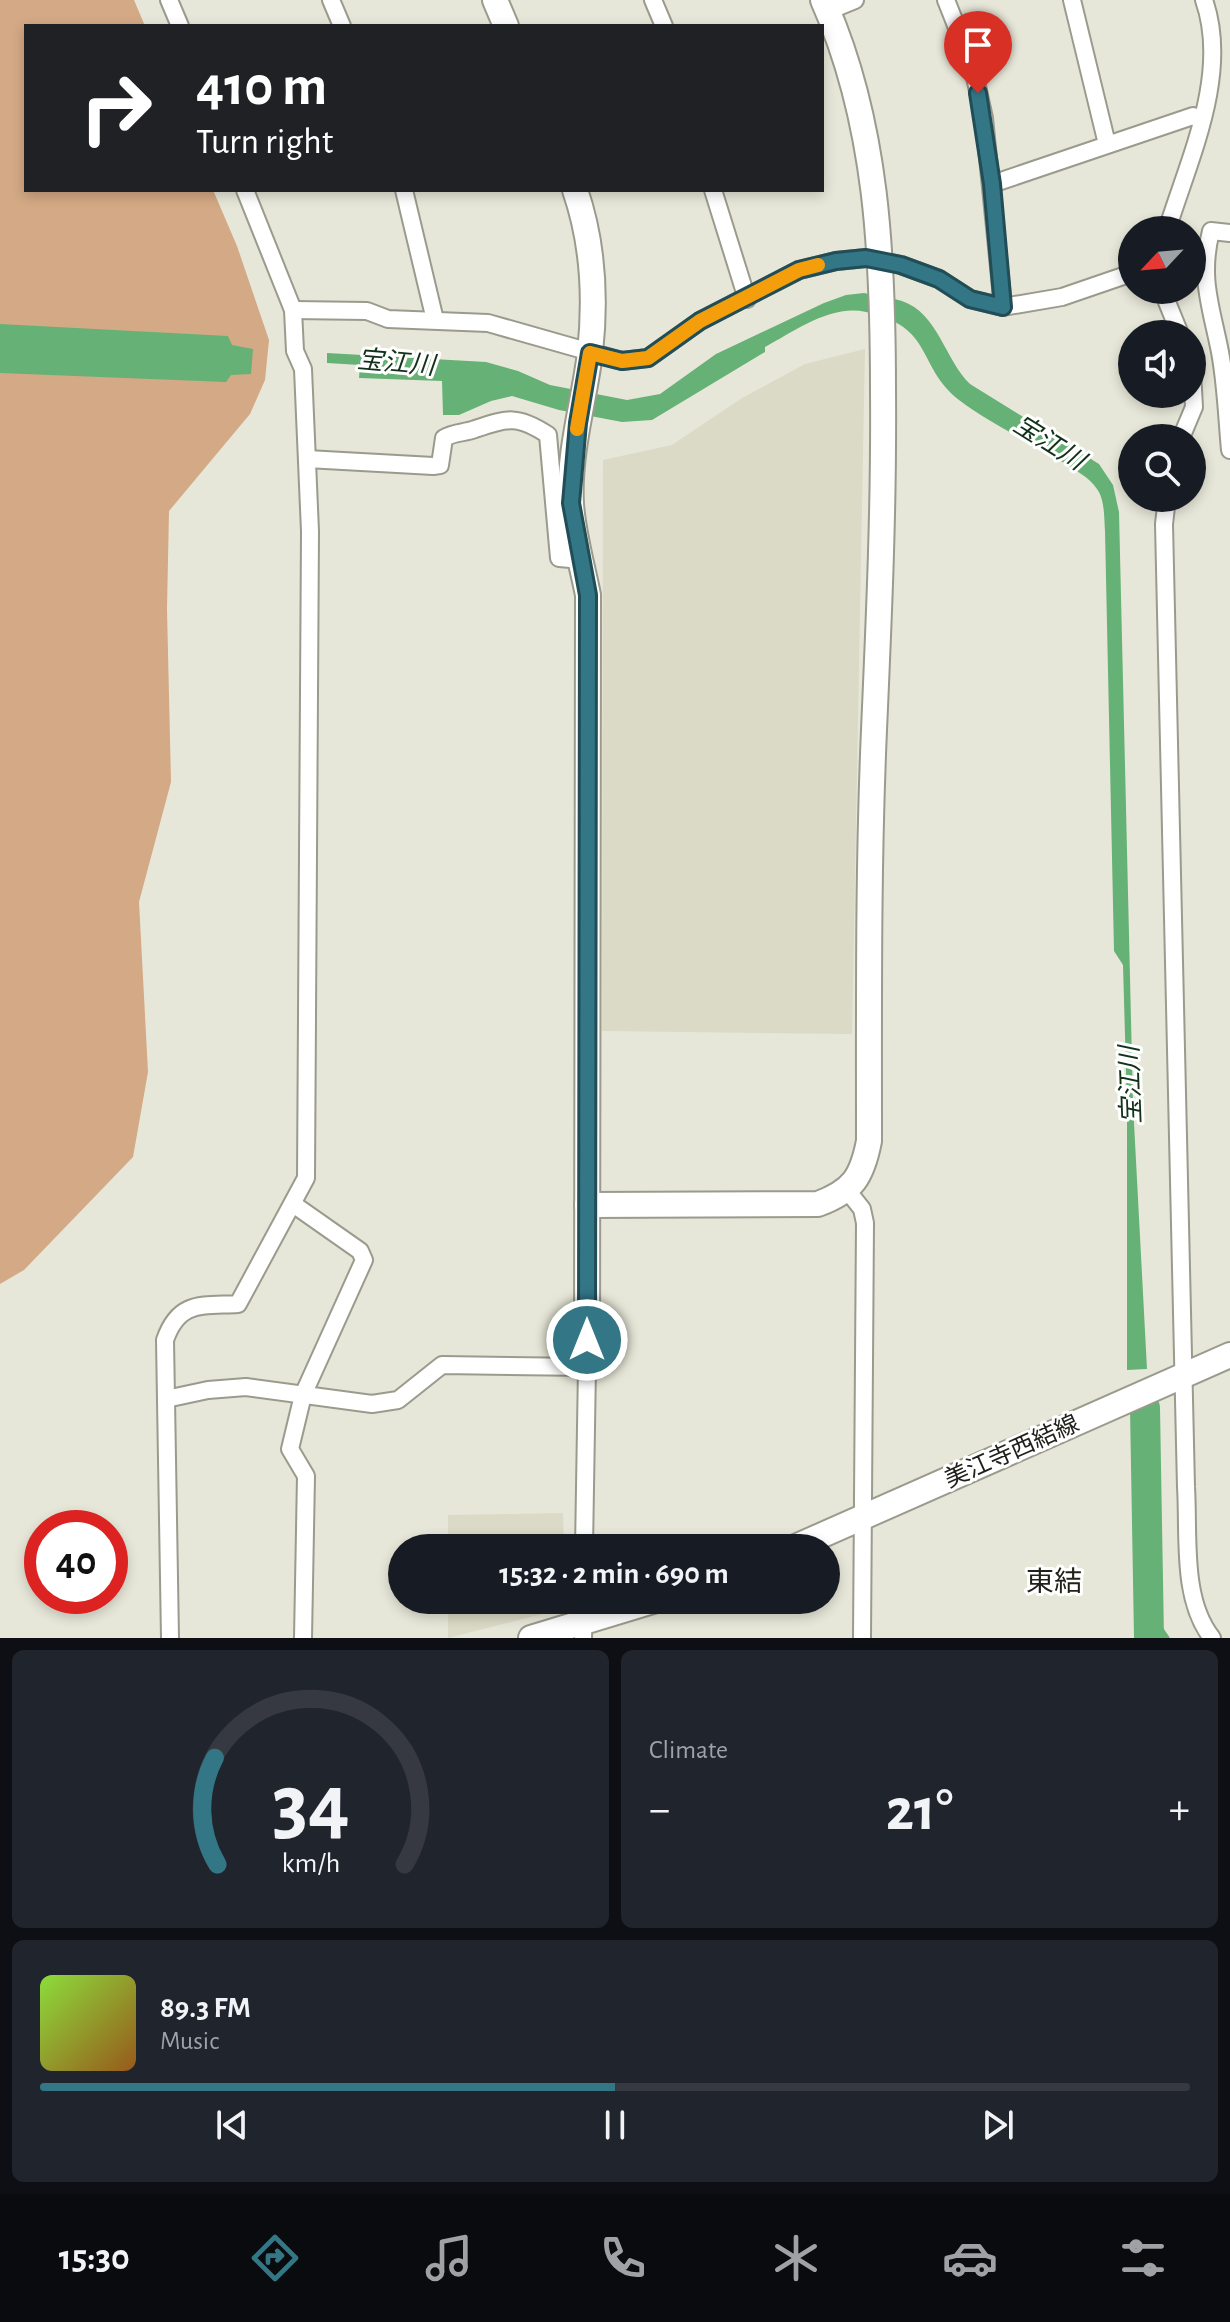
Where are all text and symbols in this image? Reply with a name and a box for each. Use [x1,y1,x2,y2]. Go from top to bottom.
pin [944,11,1012,93]
icon: arrive [956,23,1000,67]
icon: right [64,56,168,160]
text: 410 m [196,59,327,115]
text: Turn right [196,124,333,160]
north arrow [1118,216,1206,304]
map controls [1118,216,1206,512]
button: sound [1118,320,1206,408]
water label: 宝江川 [356,346,439,380]
water label: 宝江川 [1009,410,1092,476]
button: search [1118,424,1206,512]
water label: 宝江川 [1116,1043,1145,1124]
position arrow [545,1298,629,1382]
street label: 美江寺西結線 [941,1410,1083,1492]
speed limit sign: 40 [24,1510,128,1614]
text: 15:32 · 2 min · 690 m [499,1559,729,1589]
district label: 東結 [1026,1567,1082,1597]
text: Climate [649,1737,728,1763]
text: 34 [272,1764,349,1848]
text: 21° [886,1781,953,1841]
text: − [649,1788,670,1832]
text: + [1169,1788,1190,1832]
text: km/h [281,1849,340,1878]
text: 89.3 FM [160,1993,251,2023]
text: Music [160,2028,219,2054]
icon: previous [210,2103,254,2147]
icon: pause [593,2103,637,2147]
icon: next [976,2103,1020,2147]
icon: directions [247,2230,303,2286]
icon: music [421,2230,477,2286]
icon: phone [595,2230,651,2286]
icon: climate [768,2230,824,2286]
icon: car [942,2230,998,2286]
icon: filters [1115,2230,1171,2286]
text: 15:30 [59,2240,130,2276]

